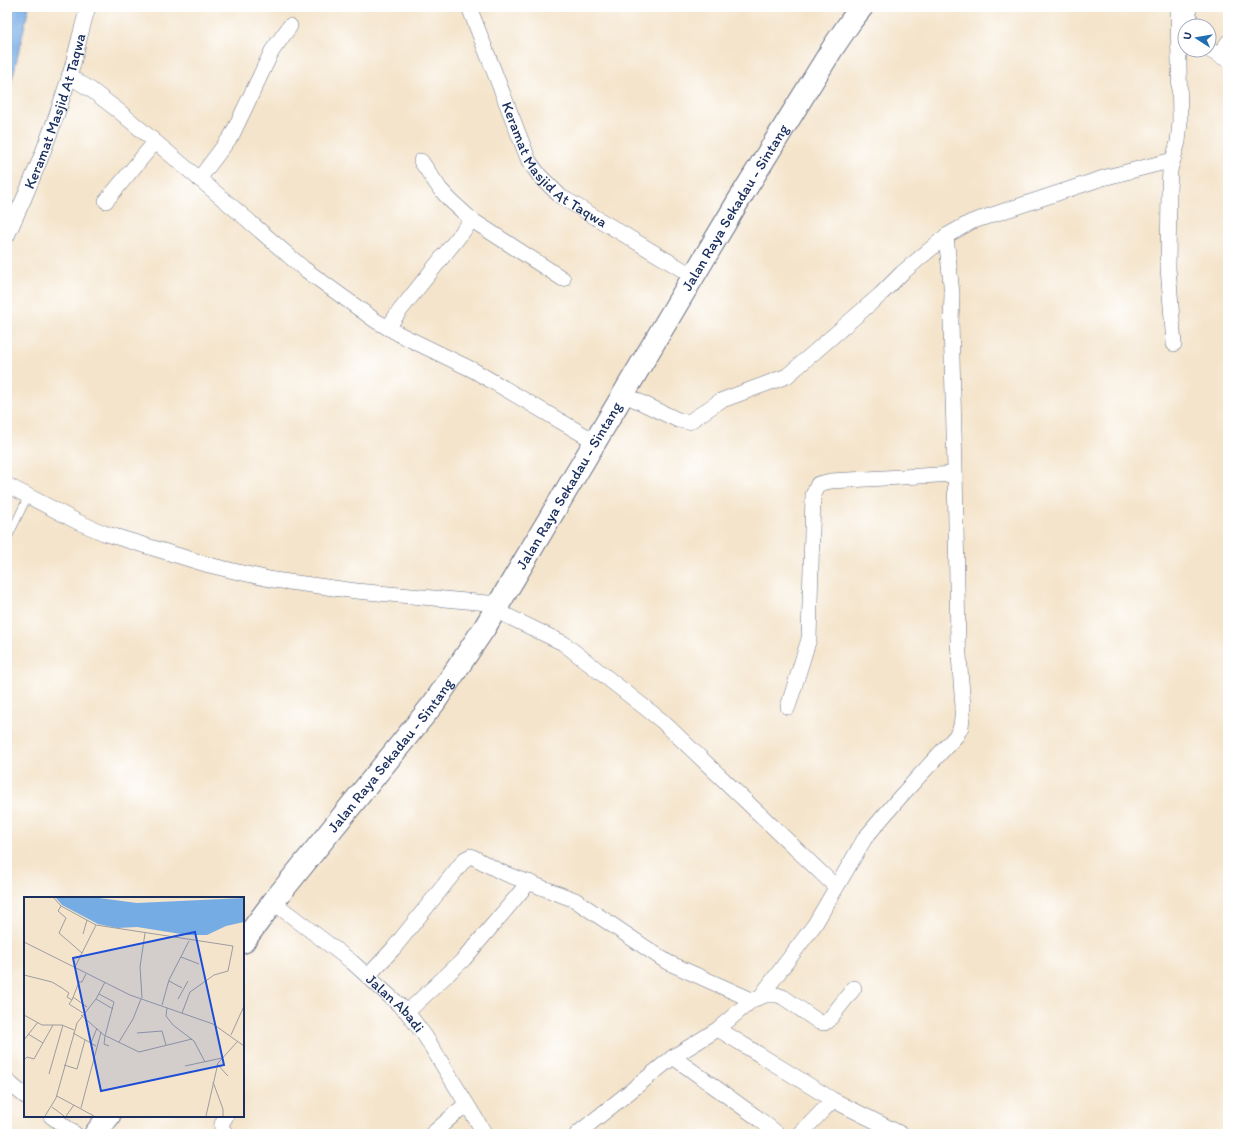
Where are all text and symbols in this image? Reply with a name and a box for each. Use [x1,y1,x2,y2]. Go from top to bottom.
north arrow [1177,18,1217,58]
street label: Keramat Masjid At Taqwa [20,31,89,192]
text: U [1181,31,1195,41]
street label: Keramat Masjid At Taqwa [498,99,611,232]
street label: Jalan Raya Sekadau - Sintang [678,120,793,294]
street label: Jalan Raya Sekadau - Sintang [512,398,626,573]
street label: Jalan Raya Sekadau - Sintang [324,675,457,836]
inset map [24,897,244,1117]
street label: Jalan Abadi [362,970,428,1036]

